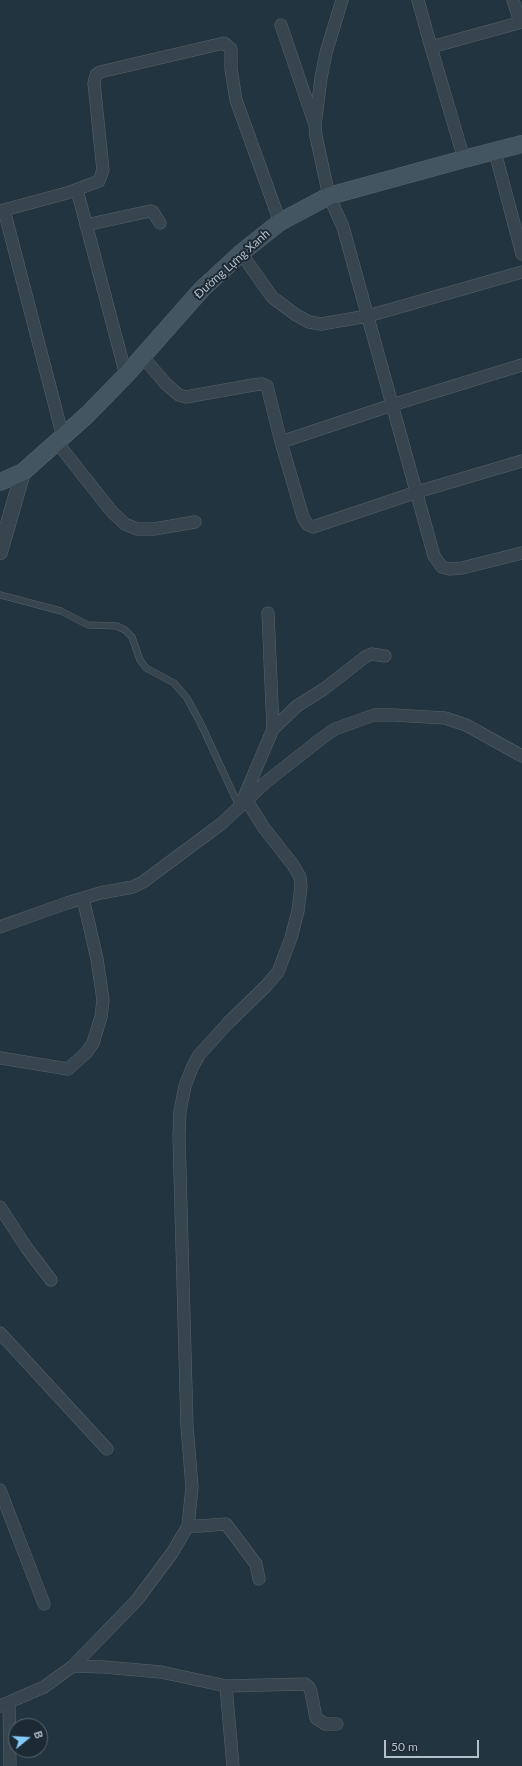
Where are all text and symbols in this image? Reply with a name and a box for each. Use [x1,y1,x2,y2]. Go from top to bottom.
street label: Đường Lựng Xanh [191,226,273,302]
north arrow [8,1718,48,1758]
text: B [32,1729,46,1740]
scale bar [386,1732,481,1758]
text: 50 m [391,1739,418,1754]

